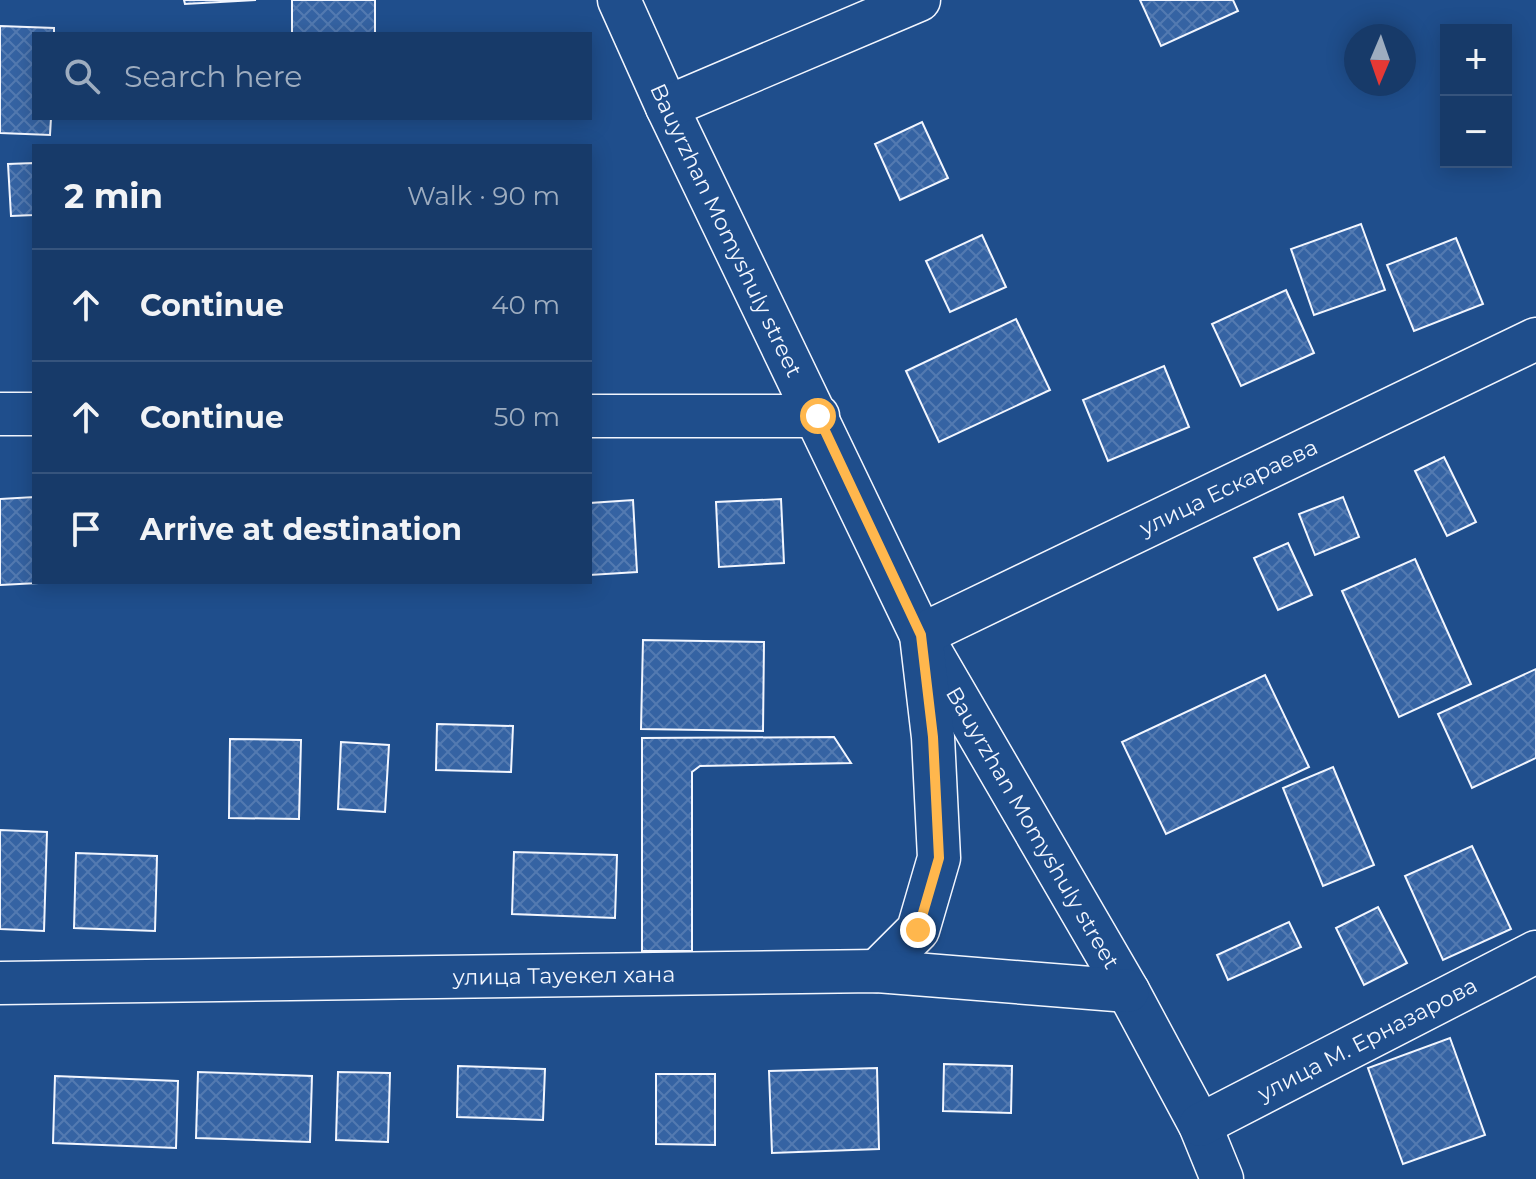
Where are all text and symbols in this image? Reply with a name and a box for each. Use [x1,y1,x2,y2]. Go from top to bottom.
north arrow [1344,24,1416,96]
map controls [1440,24,1512,168]
button: + [1440,24,1512,96]
search box [32,32,592,120]
icon: search [60,54,104,98]
text: Search here [124,58,302,95]
street label: Bauyrzhan Momyshuly street [644,80,808,381]
button: − [1440,96,1512,168]
text: 2 min [64,175,163,217]
text: Walk · 90 m [407,180,560,212]
icon: ahead [64,283,108,327]
text: Continue [140,287,284,324]
text: 40 m [491,289,560,321]
icon: ahead [64,395,108,439]
route start [800,398,836,434]
text: Continue [140,399,284,436]
text: 50 m [494,401,560,433]
street label: улица Ескараева [1134,433,1322,542]
icon: arrive [64,507,108,551]
text: Arrive at destination [140,511,462,548]
street label: Bauyrzhan Momyshuly street [940,682,1125,974]
route end [900,912,936,948]
street label: улица Тауекел хана [452,961,675,991]
street label: улица М. Ерназарова [1252,972,1482,1108]

